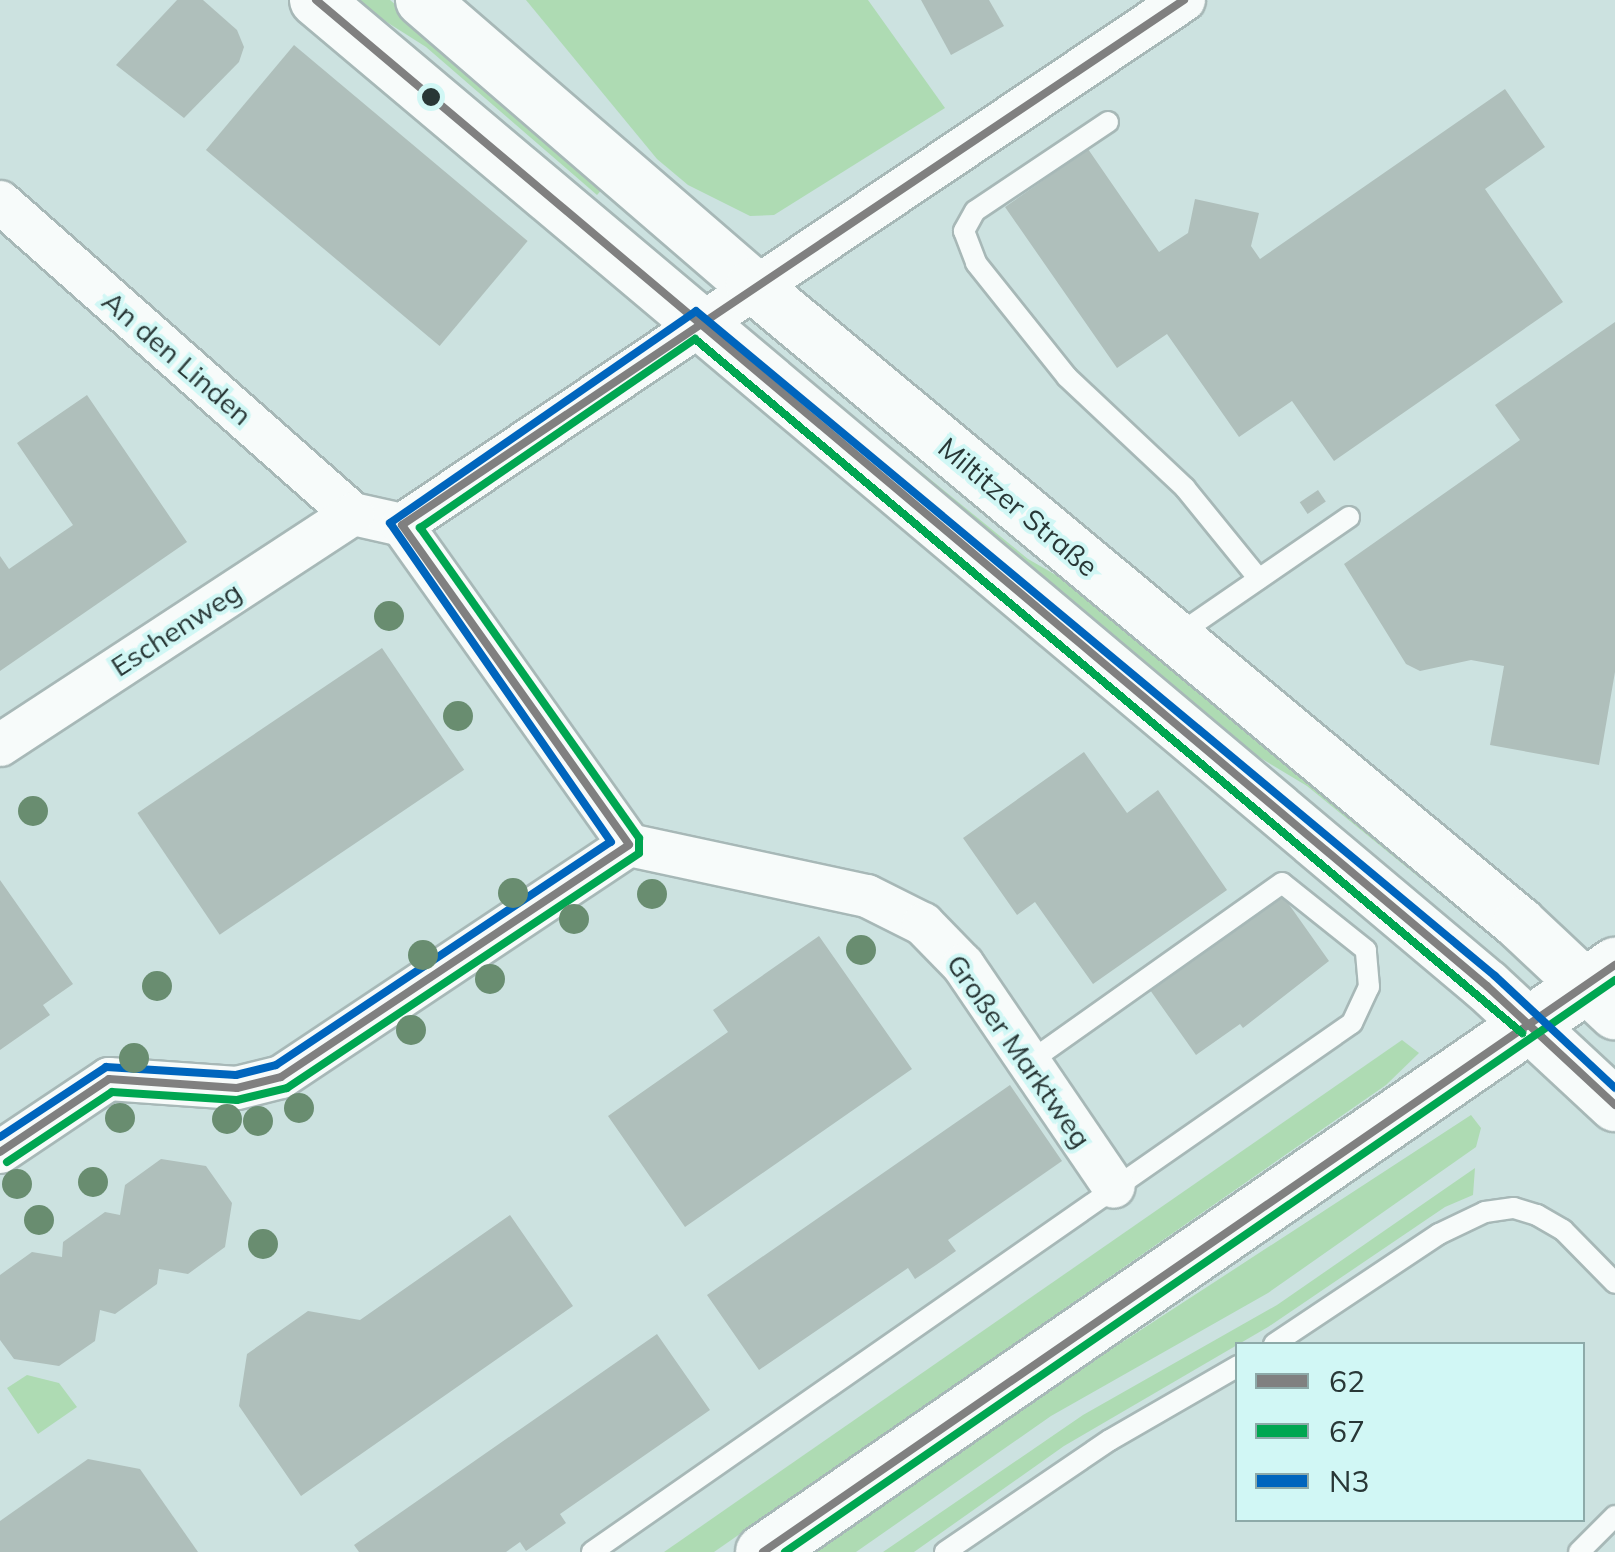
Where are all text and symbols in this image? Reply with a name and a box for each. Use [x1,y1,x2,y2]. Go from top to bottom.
unlabelled marker [421,87,441,107]
street label: An den Linden [95,284,259,432]
street label: Miltitzer Straße [932,431,1104,583]
street label: Eschenweg [105,575,247,683]
street label: Großer Marktweg [940,948,1098,1154]
legend [1235,1342,1585,1522]
text: 62 [1329,1362,1365,1400]
text: 67 [1329,1412,1365,1450]
text: N3 [1329,1462,1369,1500]

